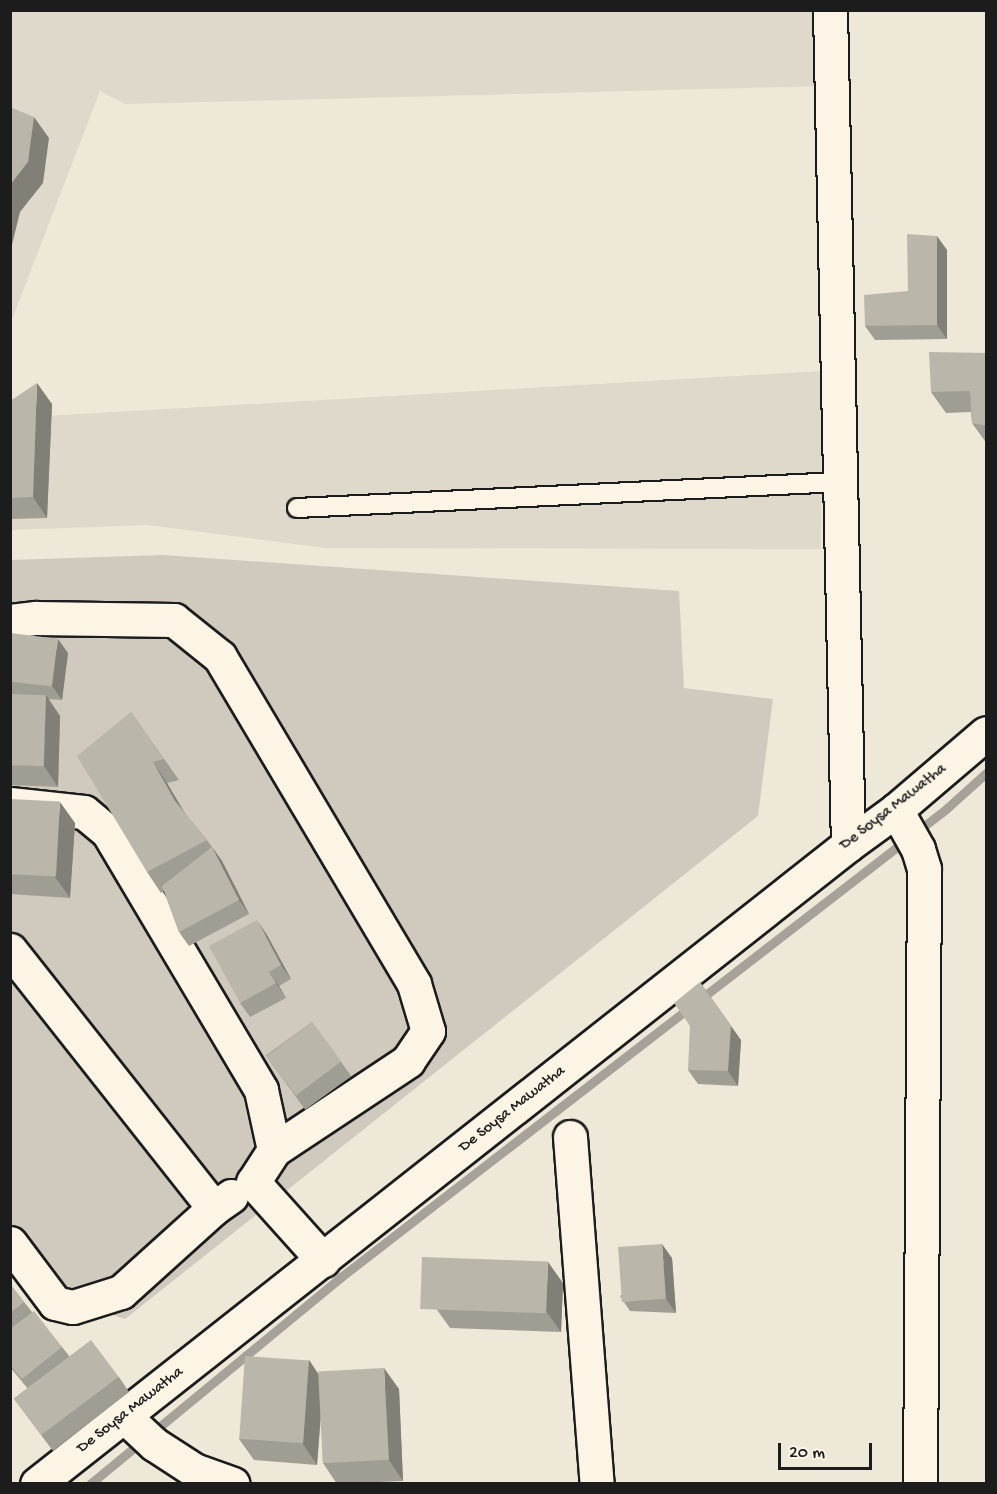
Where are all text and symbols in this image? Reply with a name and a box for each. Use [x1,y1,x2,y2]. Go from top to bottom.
street label: De Soysa Mawatha [837,760,951,856]
street label: De Soysa Mawatha [456,1062,570,1158]
street label: De Soysa Mawatha [74,1363,188,1459]
scale bar [781,1431,876,1469]
text: 20 m [789,1443,825,1464]

